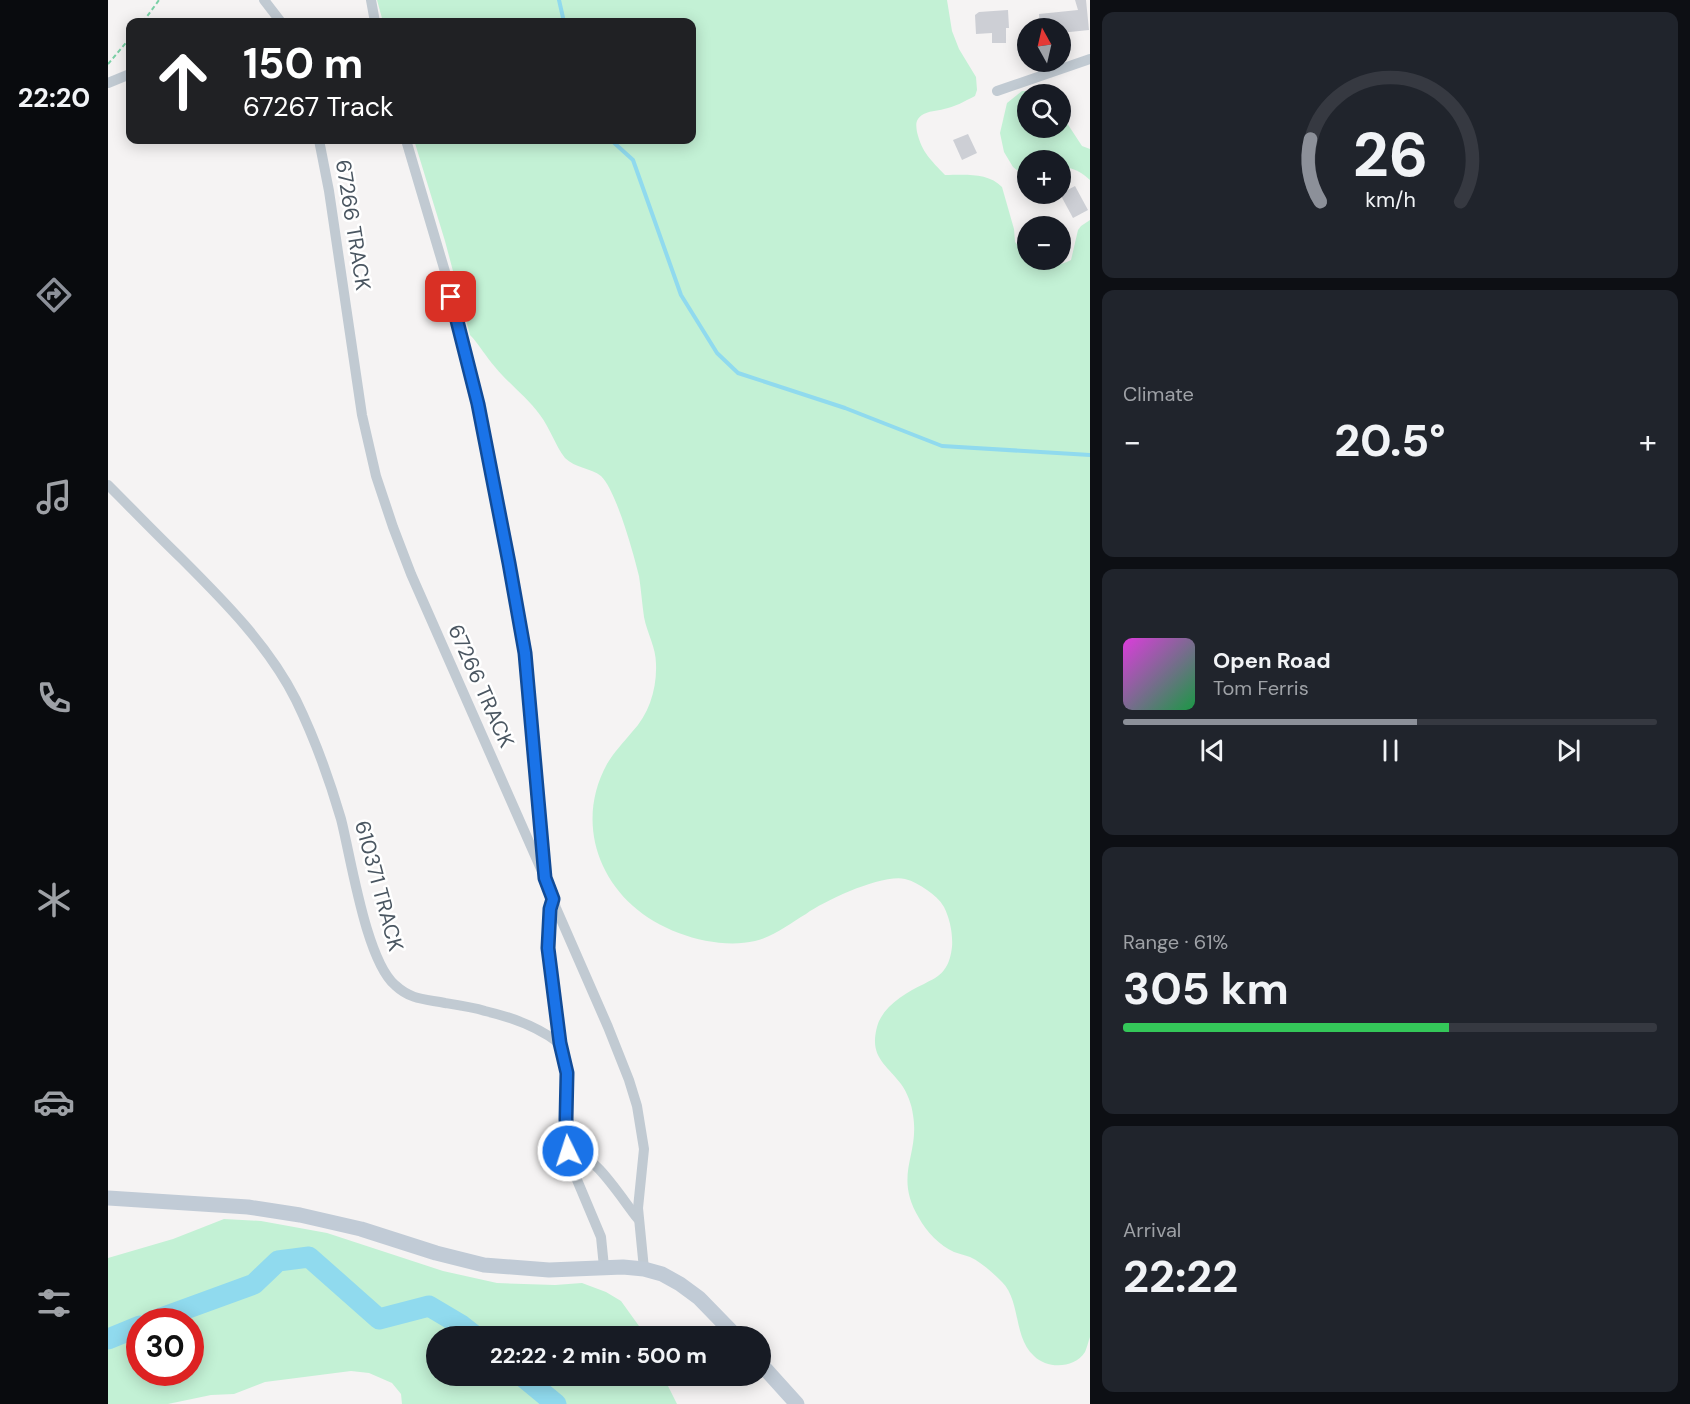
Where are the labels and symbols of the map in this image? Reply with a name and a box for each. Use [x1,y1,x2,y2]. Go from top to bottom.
north arrow [1017,18,1071,72]
street label: 67266 TRACK [329,158,377,292]
pin [425,271,476,322]
street label: 67266 TRACK [441,620,521,752]
street label: 610371 TRACK [348,818,410,954]
position arrow [536,1119,600,1183]
speed limit sign: 30 [126,1308,204,1386]

